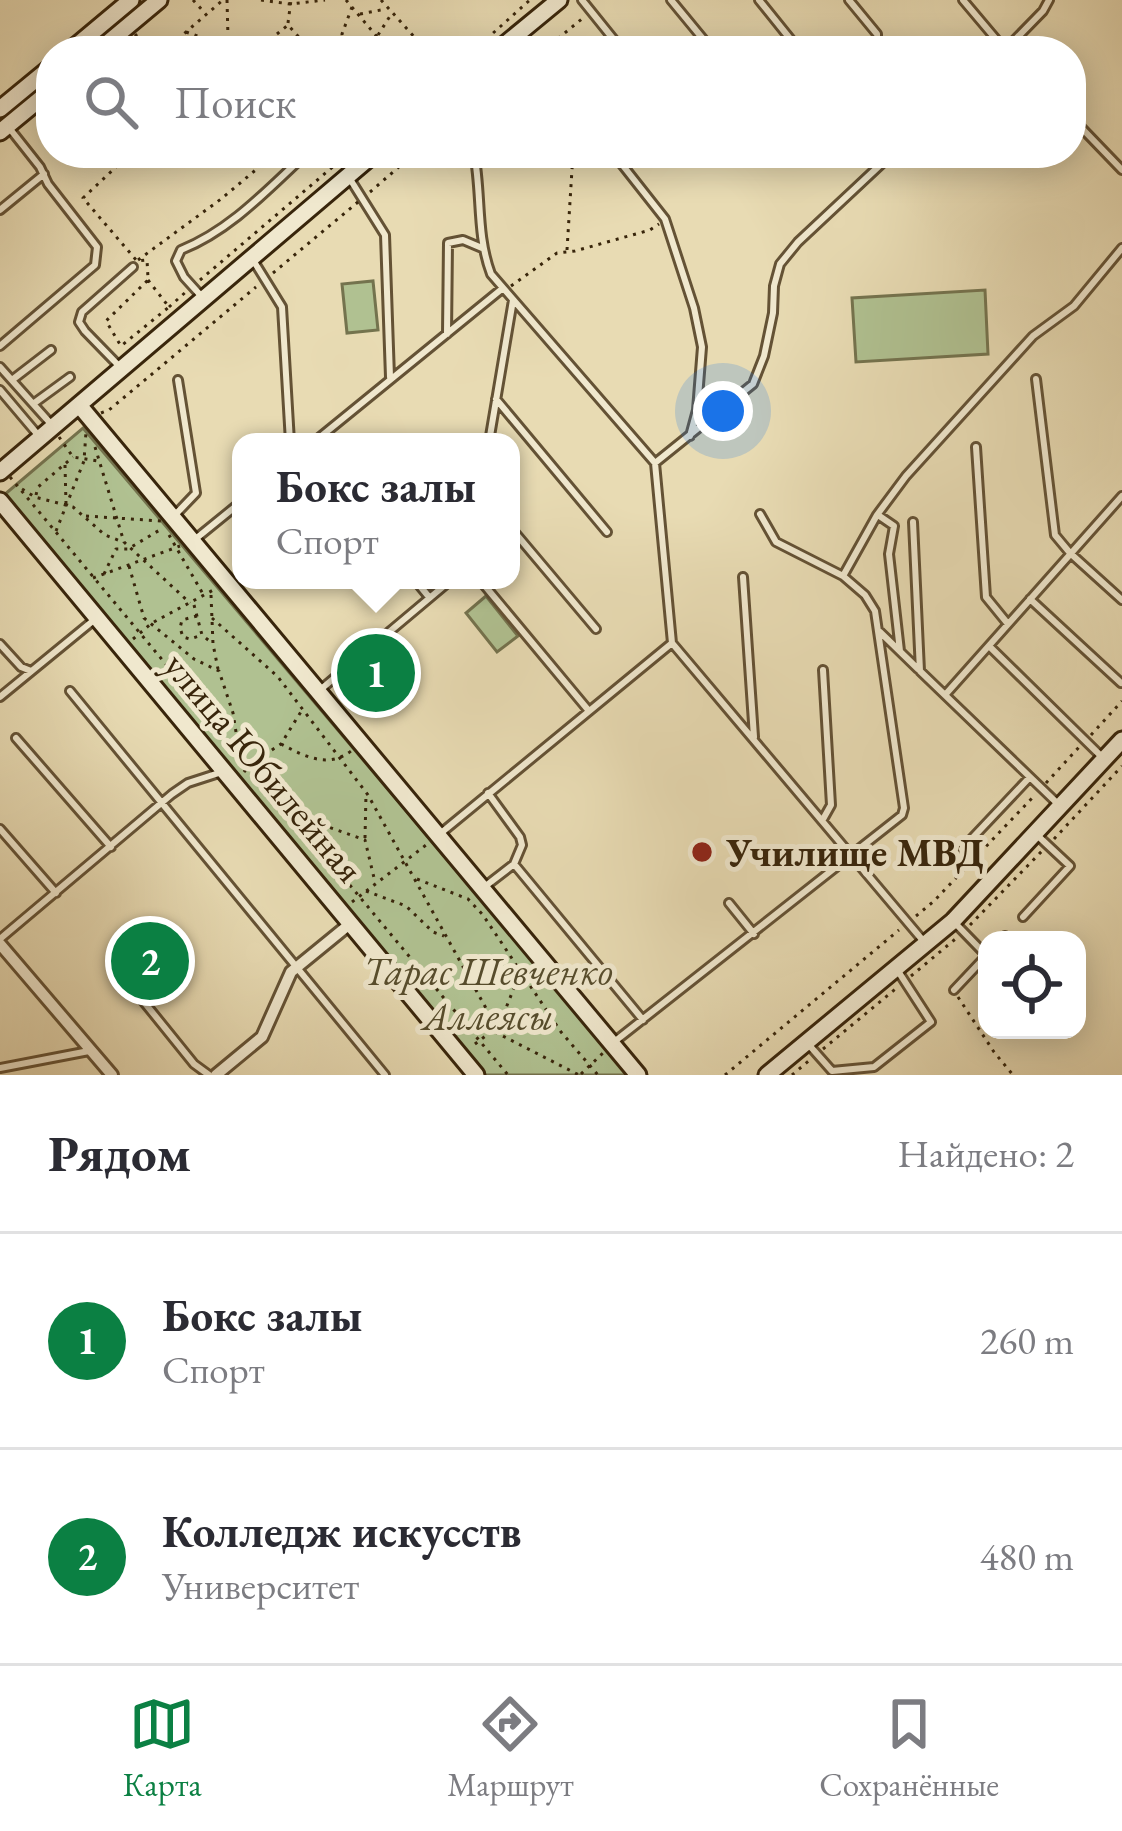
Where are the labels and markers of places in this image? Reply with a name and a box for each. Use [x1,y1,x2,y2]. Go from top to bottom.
pin: 1 [337,628,415,718]
place label: Училище МВД [725,827,984,878]
marker: Училище МВД [689,839,715,865]
pin: 2 [111,916,189,1006]

